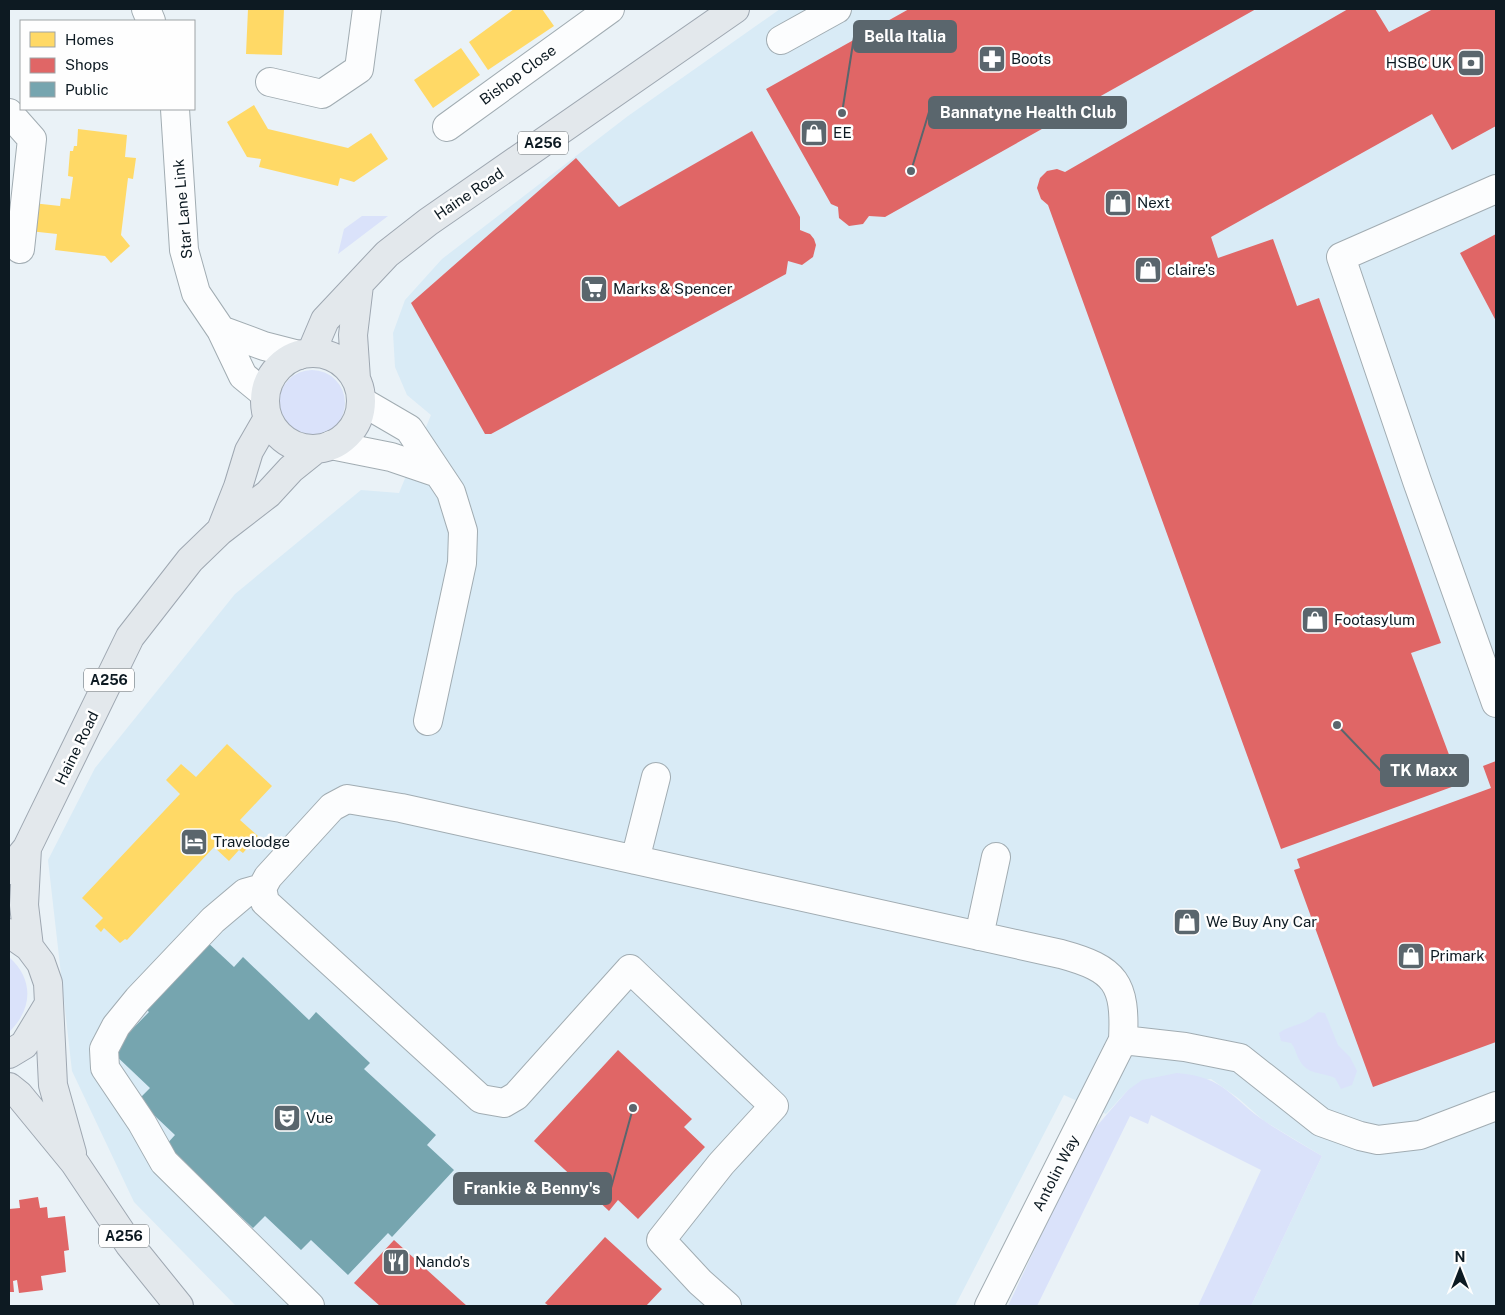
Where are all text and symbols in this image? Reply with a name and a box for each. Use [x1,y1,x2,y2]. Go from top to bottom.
legend [20,20,195,110]
callout: Bella Italia [854,21,956,52]
text: Bella Italia [864,27,946,46]
text: Homes [65,31,114,48]
street label: Bishop Close [476,41,559,108]
pharmacy icon: Boots [977,44,1007,74]
bank icon: HSBC UK [1456,48,1486,78]
place label: Boots [1011,50,1051,67]
place label: HSBC UK [1386,54,1452,71]
text: Shops [65,56,109,73]
text: Public [65,81,109,98]
callout: Bannatyne Health Club [929,97,1126,128]
text: Bannatyne Health Club [940,103,1116,122]
shop icon: EE [799,118,829,148]
place label: EE [833,124,852,141]
road number: A256 [518,132,568,154]
street label: Star Lane Link [170,158,195,260]
street label: Haine Road [431,164,507,223]
shop icon: Next [1103,188,1133,218]
place label: Next [1137,194,1170,211]
shop icon: claire's [1133,255,1163,285]
place label: claire's [1167,261,1215,278]
supermarket icon: Marks & Spencer [579,274,609,304]
place label: Marks & Spencer [613,280,733,297]
shop icon: Footasylum [1300,605,1330,635]
place label: Footasylum [1334,611,1415,628]
road number: A256 [84,668,134,692]
street label: Haine Road [51,708,102,787]
callout: TK Maxx [1381,755,1468,786]
text: TK Maxx [1390,761,1458,780]
hotel icon: Travelodge [179,827,209,857]
place label: Travelodge [213,833,290,850]
shop icon: We Buy Any Car [1172,907,1202,937]
place label: We Buy Any Car [1206,913,1317,930]
shop icon: Primark [1396,941,1426,971]
place label: Primark [1430,947,1485,964]
theatre icon: Vue [272,1103,302,1133]
place label: Vue [306,1109,333,1126]
street label: Antolin Way [1029,1132,1082,1214]
callout: Frankie & Benny's [454,1173,611,1204]
text: Frankie & Benny's [464,1179,600,1198]
road number: A256 [99,1224,149,1248]
north arrow [1435,1245,1485,1295]
restaurant icon: Nando's [381,1247,411,1277]
text: N [1455,1249,1465,1265]
place label: Nando's [415,1253,470,1270]

